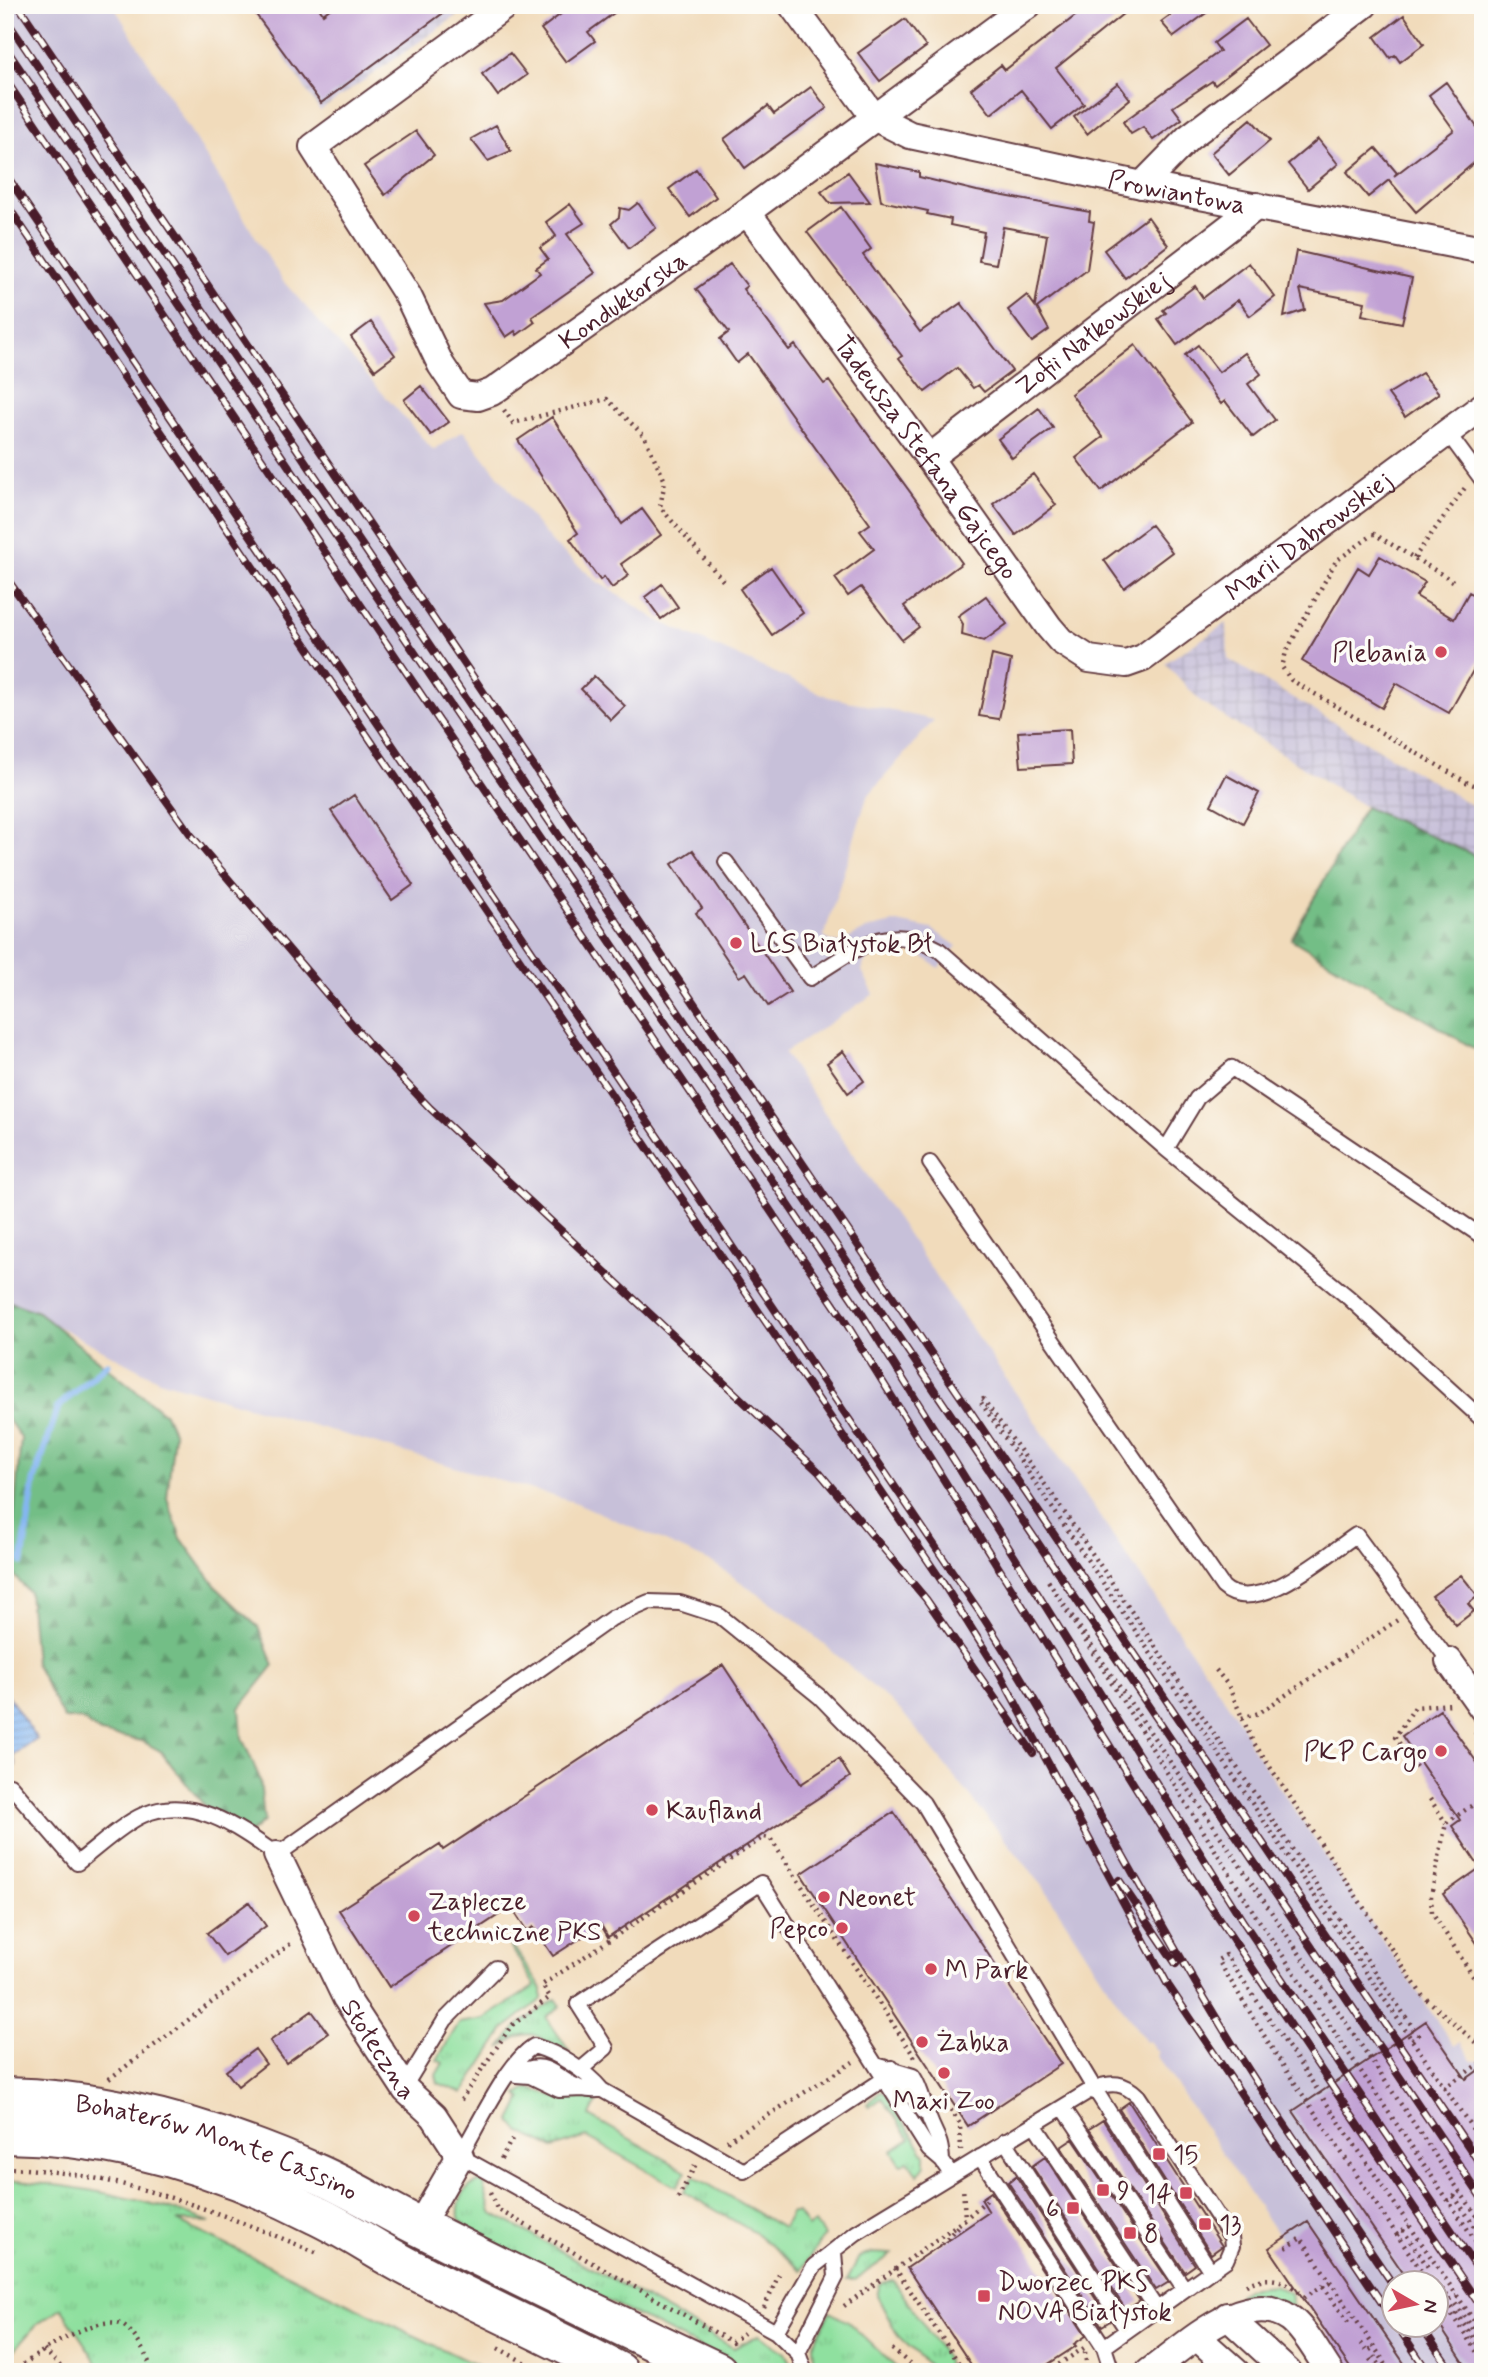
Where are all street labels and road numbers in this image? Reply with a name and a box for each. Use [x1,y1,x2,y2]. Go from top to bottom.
street label: Prowiantowa [1105,163,1248,223]
street label: Konduktorska [553,244,695,358]
street label: Zofii Nałkowskiej [1009,264,1178,405]
street label: Tadeusza Stefana Gajcego [825,329,1025,587]
street label: Marii Dąbrowskiej [1219,464,1400,610]
street label: Stołeczna [332,1993,421,2109]
street label: Bohaterów Monte Cassino [73,2088,363,2210]

